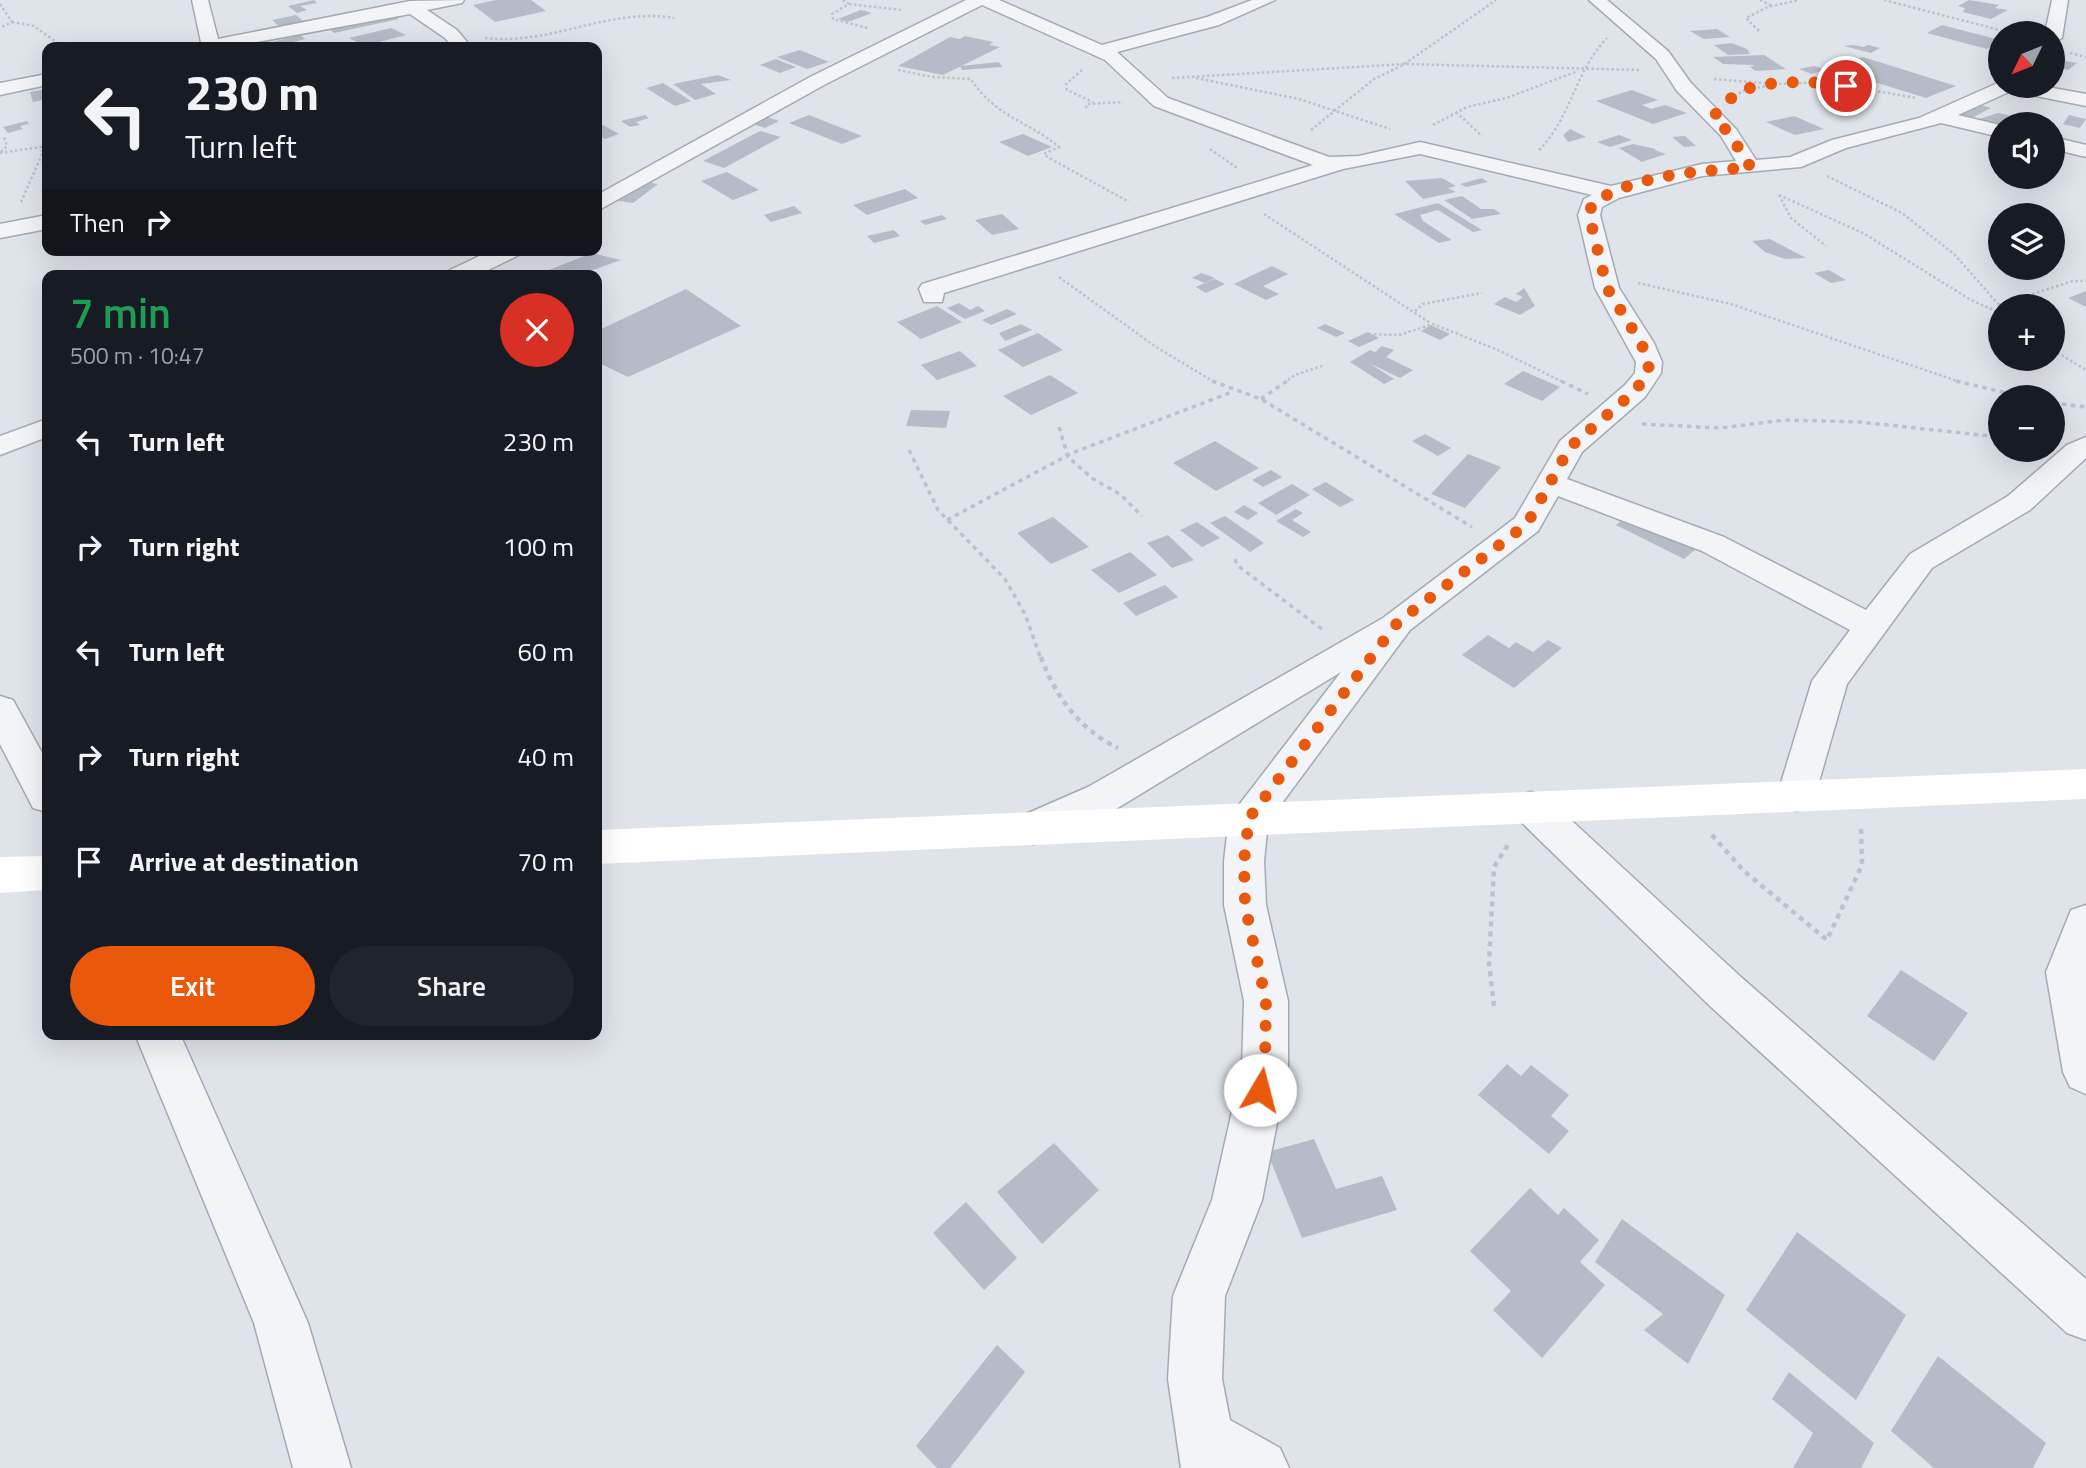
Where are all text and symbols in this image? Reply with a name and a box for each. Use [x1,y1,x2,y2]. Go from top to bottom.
north arrow [1988,21,2065,98]
map controls [1988,21,2065,462]
text: 230 m [185,54,319,129]
pin [1816,56,1876,116]
icon: arrive [1827,67,1865,105]
icon: left [70,70,161,161]
button: sound [1988,112,2065,189]
text: Turn left [185,122,297,170]
text: Then [70,203,125,242]
icon: right [139,203,177,241]
button: layers [1988,203,2065,280]
text: 7 min [70,280,171,344]
button: close [500,293,574,367]
button: + [1988,294,2065,371]
text: 500 m · 10:47 [70,338,205,373]
button: − [1988,385,2065,462]
text: Turn left [129,422,224,461]
text: 230 m [503,422,574,461]
icon: left [70,423,108,461]
text: Turn right [129,527,240,566]
text: 100 m [503,527,574,566]
icon: right [70,528,108,566]
text: Turn left [129,632,224,671]
text: 60 m [517,632,574,671]
icon: left [70,633,108,671]
text: Turn right [129,737,240,776]
text: 40 m [517,737,574,776]
icon: right [70,738,108,776]
text: Arrive at destination [129,842,359,881]
text: 70 m [517,842,574,881]
icon: arrive [70,843,108,881]
button: Exit [70,946,315,1026]
button: Share [329,946,574,1026]
position arrow [1223,1053,1297,1127]

